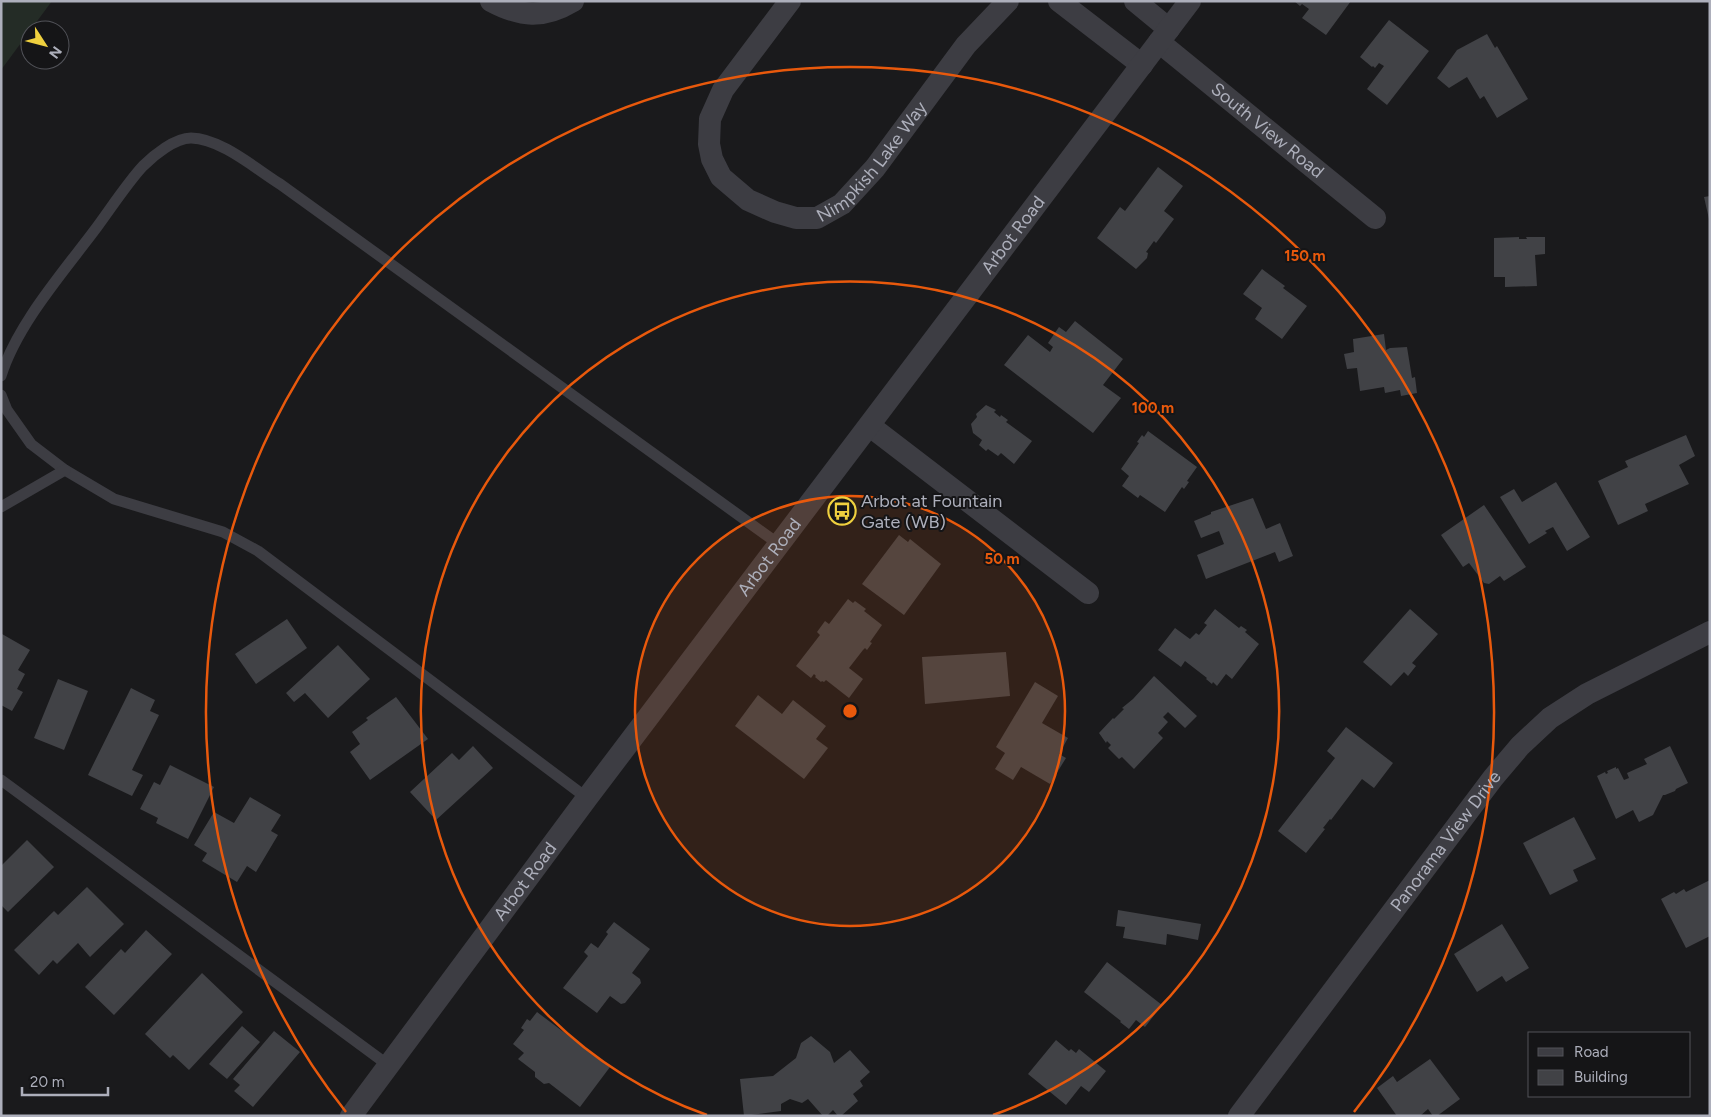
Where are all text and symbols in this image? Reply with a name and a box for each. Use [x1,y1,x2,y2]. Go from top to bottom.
north arrow [20,20,70,70]
text: N [45,43,65,62]
street label: South View Road [1207,78,1328,183]
street label: Nimpkish Lake Way [813,97,932,227]
street label: Arbot Road [976,192,1050,278]
text: 150 m [1284,247,1326,265]
text: 100 m [1132,399,1174,417]
place label: Arbot at Fountain Gate (WB) [861,490,1002,533]
bus stop icon: Arbot at Fountain Gate (WB) [827,496,857,526]
street label: Arbot Road [733,514,806,601]
text: 50 m [984,550,1020,568]
centre of rings [841,702,859,720]
street label: Panorama View Drive [1386,766,1506,916]
street label: Arbot Road [489,838,561,925]
legend [1528,1032,1691,1097]
text: Road [1574,1043,1609,1061]
scale bar [22,1064,109,1096]
text: Building [1574,1068,1628,1086]
text: 20 m [30,1073,64,1091]

